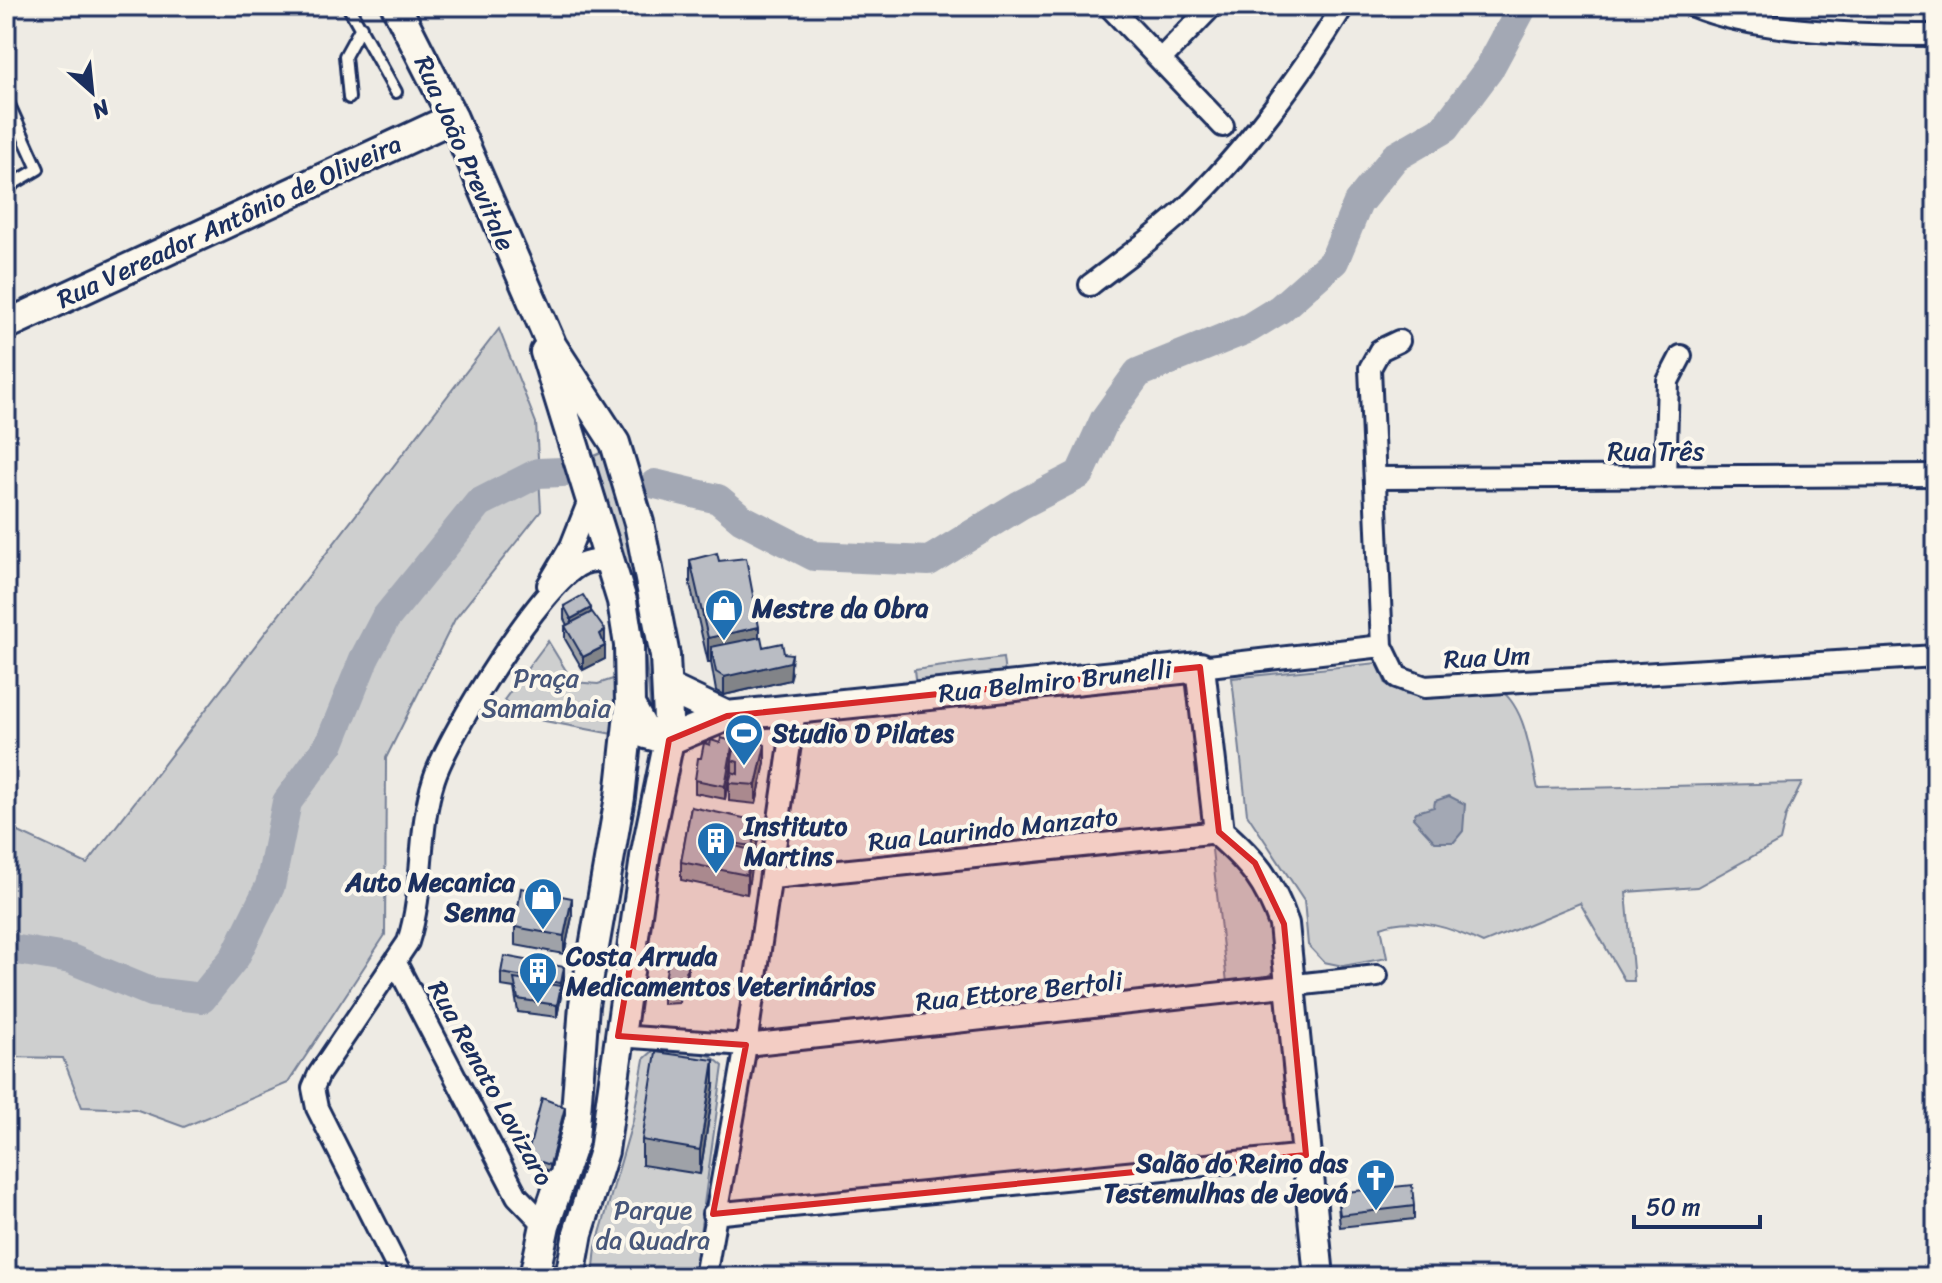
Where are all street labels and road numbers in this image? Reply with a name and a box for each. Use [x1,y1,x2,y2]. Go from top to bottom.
street label: Rua João Previtale [401,48,529,258]
street label: Rua Vereador Antônio de Oliveira [49,121,409,321]
street label: Rua Três [1608,428,1705,474]
street label: Rua Um [1442,632,1532,682]
street label: Rua Belmiro Brunelli [936,646,1175,716]
street label: Rua Laurindo Manzato [866,793,1120,865]
street label: Rua Ettore Bertoli [913,957,1125,1025]
street label: Rua Renato Lovizaro [415,972,567,1195]

